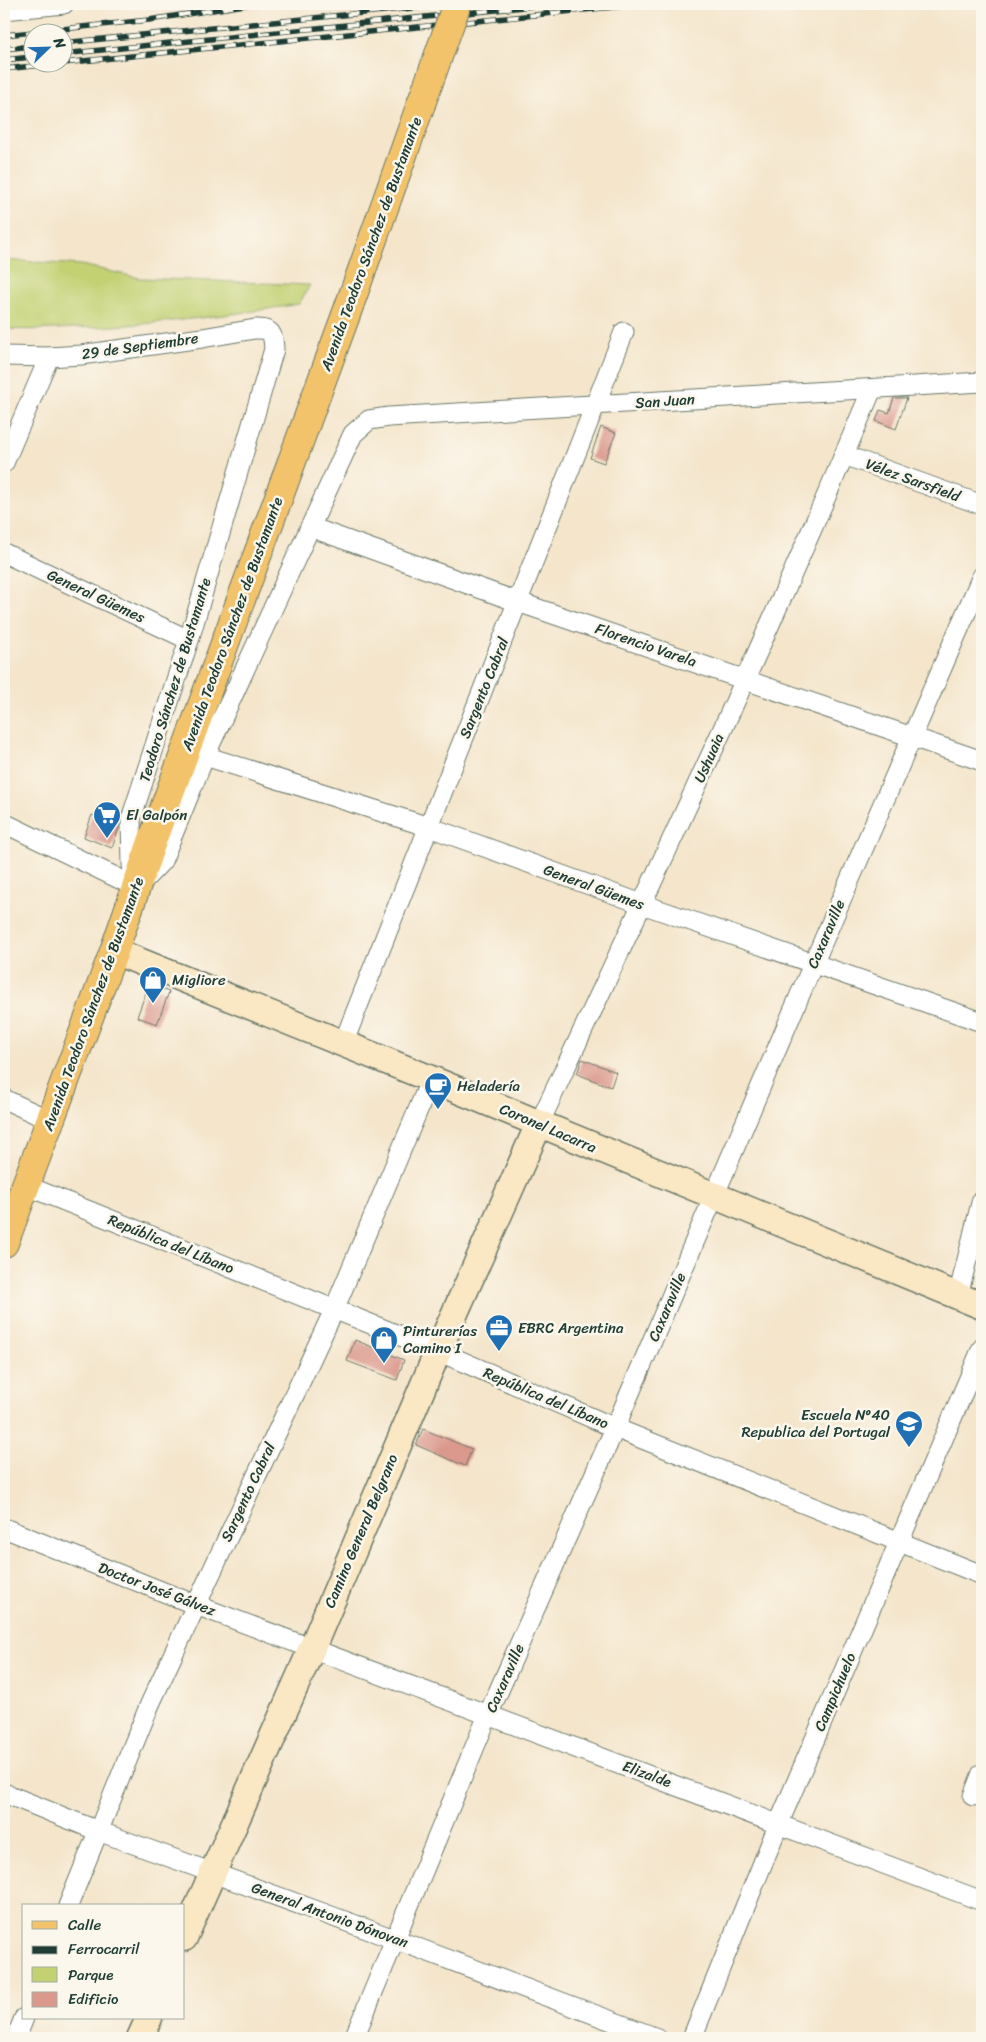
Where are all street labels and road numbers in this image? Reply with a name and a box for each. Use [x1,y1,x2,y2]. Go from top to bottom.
street label: Avenida Teodoro Sánchez de Bustamante [313,113,429,376]
street label: 29 de Septiembre [80,325,200,367]
street label: San Juan [634,386,696,416]
street label: Vélez Sarsfield [862,451,965,510]
street label: Avenida Teodoro Sánchez de Bustamante [174,493,290,756]
street label: General Güemes [42,562,150,630]
street label: Teodoro Sánchez de Bustamante [132,575,218,785]
street label: Florencio Varela [592,615,701,675]
street label: Sargento Cabral [452,633,516,743]
street label: Ushuaia [687,729,732,787]
street label: General Güemes [540,857,648,917]
street label: Avenida Teodoro Sánchez de Bustamante [35,873,151,1136]
street label: Caxaraville [800,895,852,973]
street label: Coronel Lacarra [495,1096,601,1160]
street label: República del Líbano [104,1207,239,1281]
street label: Caxaraville [641,1268,693,1346]
street label: República del Líbano [479,1360,613,1436]
street label: Sargento Cabral [214,1437,283,1546]
street label: Camino General Belgrano [317,1449,405,1612]
street label: Doctor José Gálvez [94,1555,220,1624]
street label: Caxaraville [478,1639,532,1717]
street label: Campichuelo [807,1648,863,1735]
street label: Elizalde [619,1753,675,1795]
street label: General Antonio Dónovan [248,1875,412,1955]

